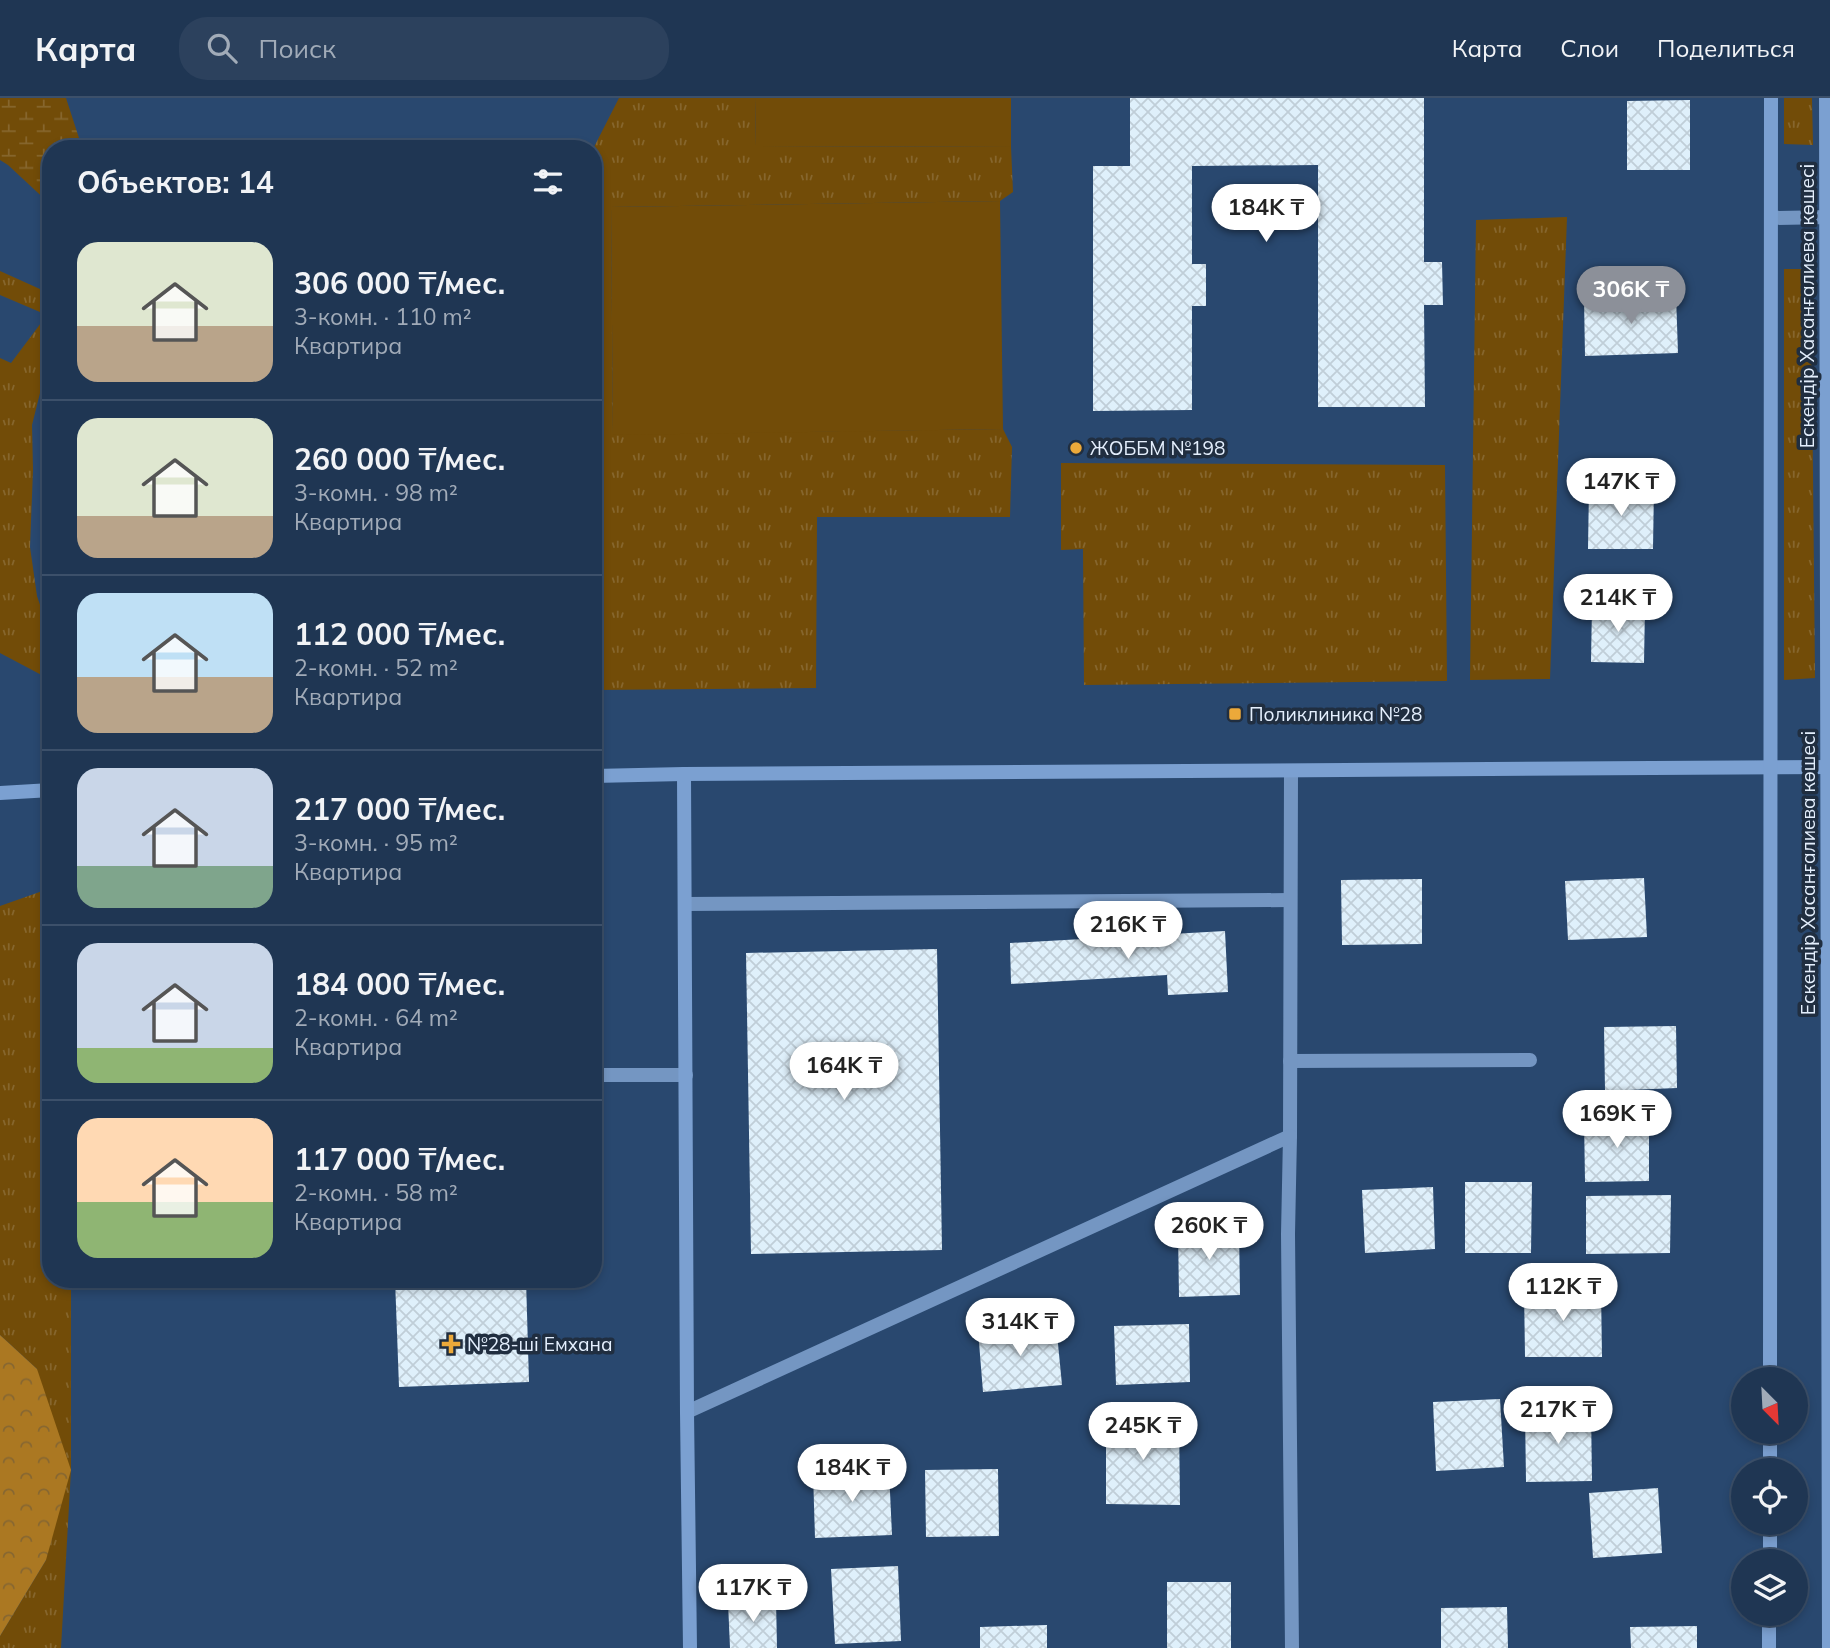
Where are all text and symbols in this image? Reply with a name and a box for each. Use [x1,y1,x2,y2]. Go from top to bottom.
search box [179,17,669,80]
text: Карта [35,28,137,69]
icon: search [203,29,241,67]
text: Поиск [259,32,336,65]
text: Карта [1452,33,1522,63]
text: Слои [1560,33,1619,63]
text: Поделиться [1657,33,1795,63]
text: Объектов: 14 [77,163,274,201]
icon: filters [529,163,567,201]
street label: Ескендір Хасанғалиева көшесі [1795,164,1819,448]
pin: 184K ₸ [1209,184,1323,244]
text: 184K ₸ [1228,192,1304,221]
text: 306 000 ₸/мес. [294,264,505,302]
pin: 306K ₸ [1574,266,1688,326]
icon: home [133,270,217,354]
text: 306K ₸ [1593,274,1669,303]
text: 3-комн. · 110 m² [294,302,472,331]
text: Квартира [294,331,402,360]
place label: ЖОББМ №198 [1090,436,1225,460]
text: 260 000 ₸/мес. [294,440,505,478]
marker: ЖОББМ №198 [1068,440,1084,456]
icon: home [133,446,217,530]
pin: 147K ₸ [1564,458,1678,518]
text: 147K ₸ [1583,466,1659,495]
text: 3-комн. · 98 m² [294,478,458,507]
text: Квартира [294,507,402,536]
pin: 214K ₸ [1561,574,1675,634]
text: 214K ₸ [1580,582,1656,611]
text: 112 000 ₸/мес. [294,615,505,653]
icon: home [133,621,217,705]
text: 2-комн. · 52 m² [294,653,458,682]
text: Квартира [294,682,402,711]
place label: Поликлиника №28 [1249,702,1422,726]
marker: Поликлиника №28 [1227,706,1243,722]
street label: Ескендір Хасанғалиева көшесі [1796,731,1820,1015]
text: 217 000 ₸/мес. [294,790,505,828]
icon: home [133,796,217,880]
text: 3-комн. · 95 m² [294,828,458,857]
text: Квартира [294,857,402,886]
pin: 216K ₸ [1071,902,1185,961]
text: 216K ₸ [1090,909,1166,938]
text: 184 000 ₸/мес. [294,965,505,1003]
icon: home [133,971,217,1055]
text: 2-комн. · 64 m² [294,1003,458,1032]
text: Квартира [294,1032,402,1061]
pin: 164K ₸ [787,1042,901,1102]
text: 164K ₸ [806,1050,882,1079]
pin: 169K ₸ [1560,1090,1674,1150]
text: 169K ₸ [1579,1098,1655,1127]
text: 117 000 ₸/мес. [294,1140,505,1178]
icon: home [133,1146,217,1230]
text: 2-комн. · 58 m² [294,1178,458,1207]
pin: 260K ₸ [1152,1202,1266,1262]
text: Квартира [294,1207,402,1236]
text: 260K ₸ [1171,1210,1247,1239]
pin: 112K ₸ [1506,1264,1620,1323]
text: 112K ₸ [1525,1271,1601,1300]
pin: 314K ₸ [963,1298,1077,1358]
text: 314K ₸ [982,1306,1058,1335]
place label: №28-ші Емхана [467,1332,613,1356]
marker: №28-ші Емхана [441,1334,461,1354]
north arrow [1731,1367,1808,1444]
map controls [1731,1367,1808,1626]
pin: 217K ₸ [1501,1386,1615,1446]
text: 217K ₸ [1520,1394,1596,1423]
pin: 245K ₸ [1086,1402,1200,1462]
text: 245K ₸ [1105,1410,1181,1439]
pin: 184K ₸ [795,1444,909,1504]
text: 184K ₸ [814,1452,890,1481]
button: locate [1731,1458,1808,1535]
button: layers [1731,1549,1808,1626]
pin: 117K ₸ [696,1564,810,1624]
text: 117K ₸ [715,1572,791,1601]

